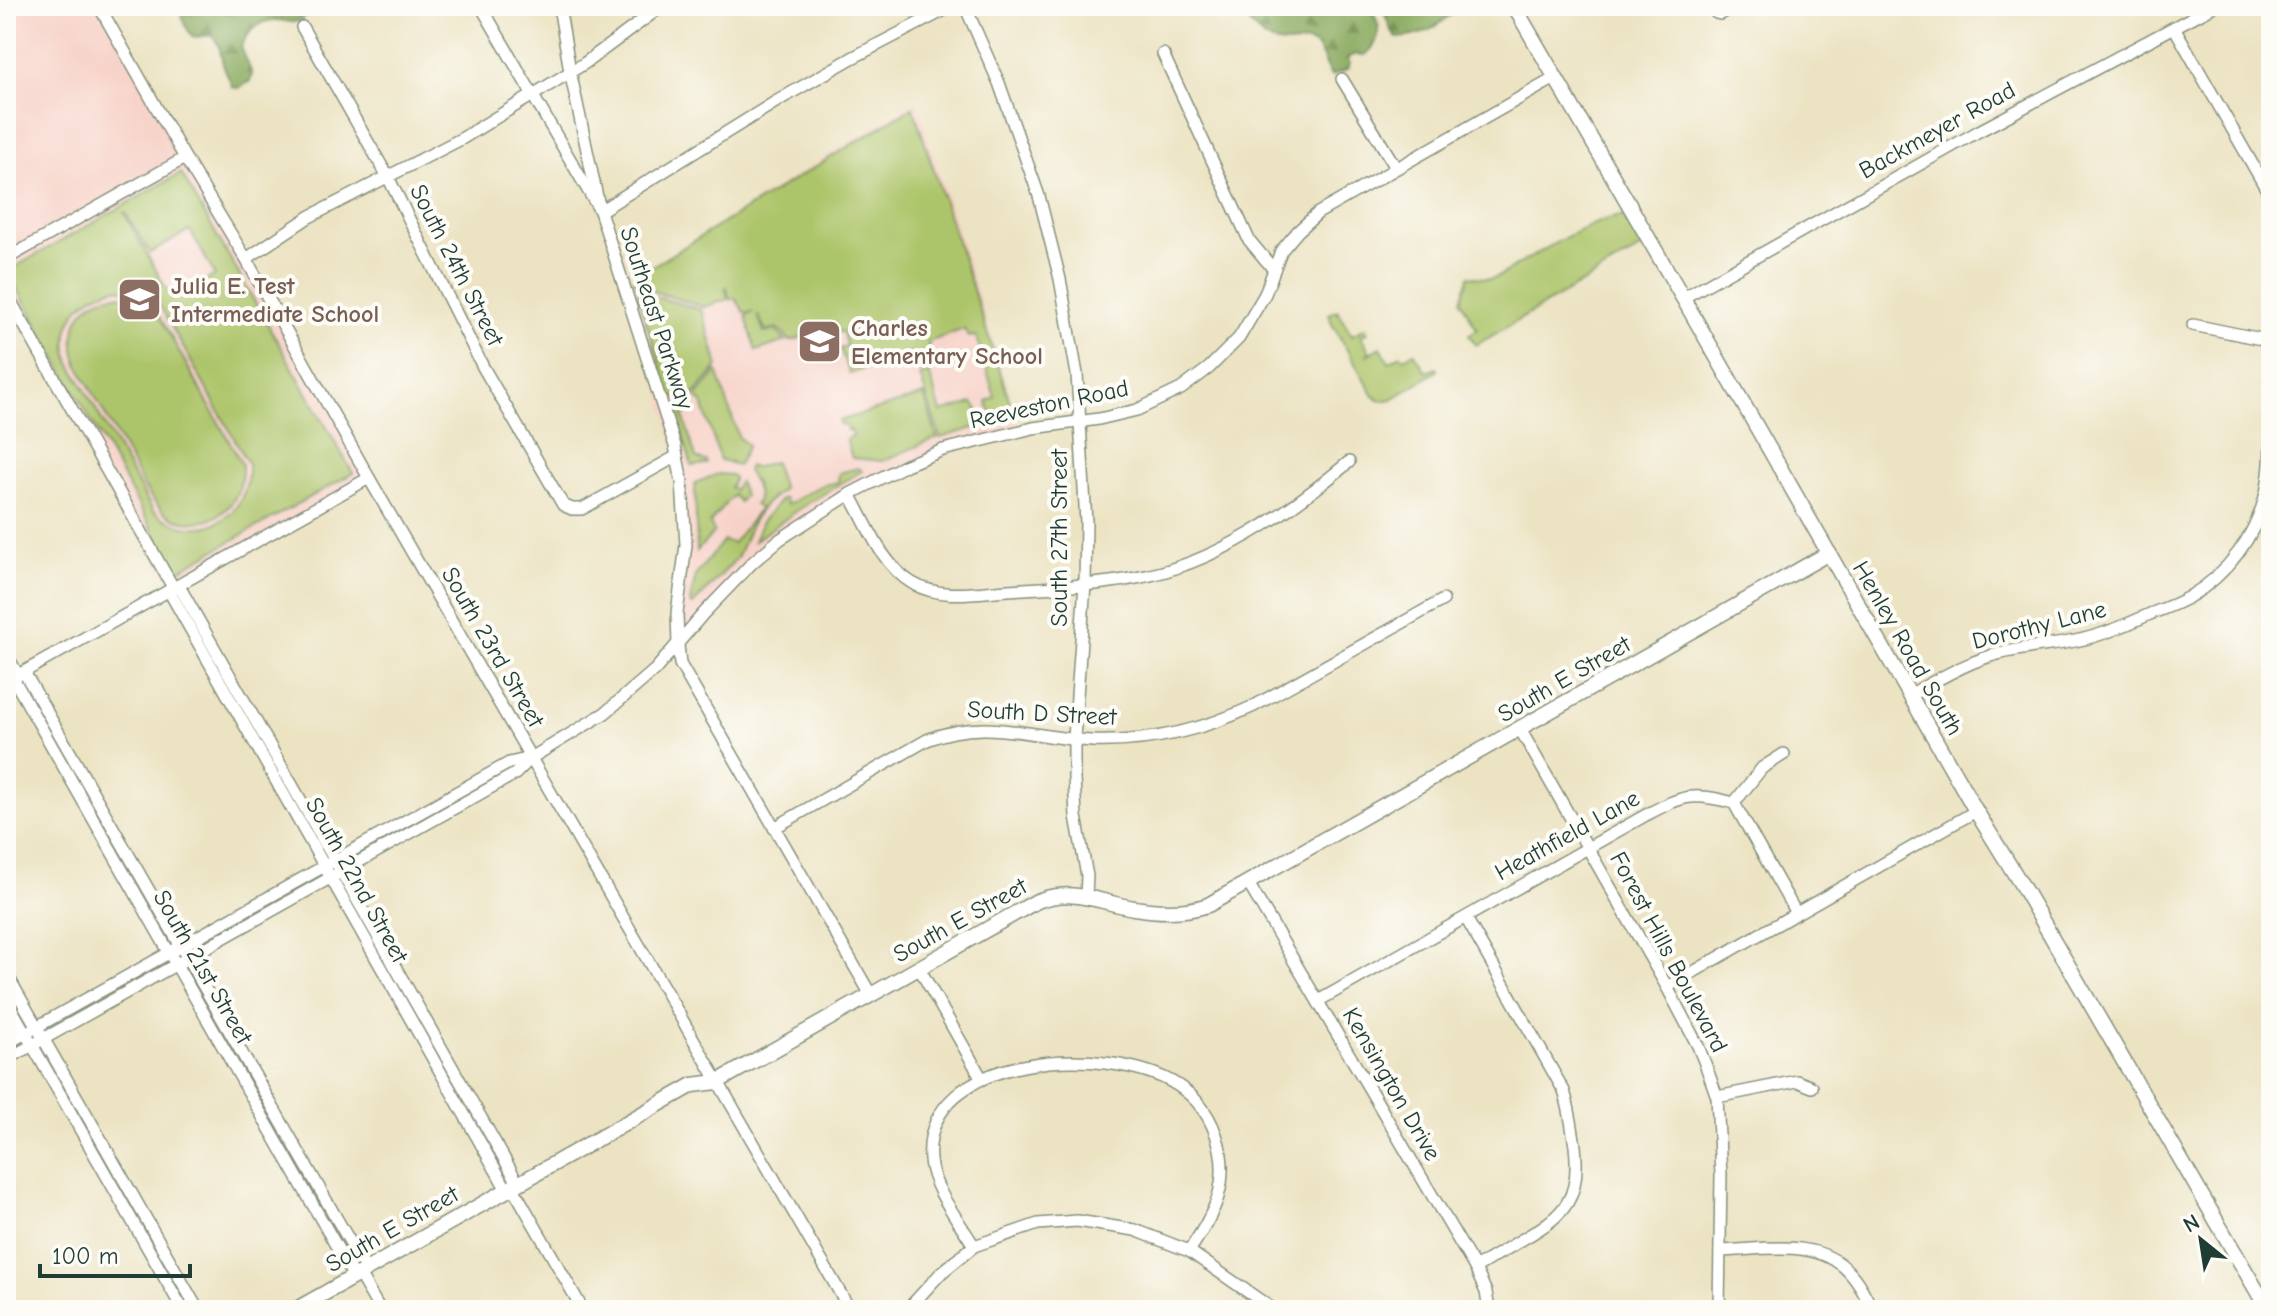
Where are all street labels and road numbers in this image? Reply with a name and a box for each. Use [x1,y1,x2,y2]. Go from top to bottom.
street label: Backmeyer Road [1854,76,2020,184]
street label: South 24th Street [404,179,510,352]
street label: Southeast Parkway [614,223,700,413]
street label: Reeveston Road [967,374,1131,434]
street label: South 27th Street [1045,448,1073,627]
street label: Henley Road South [1847,556,1969,740]
street label: South 23rd Street [436,562,551,733]
street label: Dorothy Lane [1969,595,2109,655]
street label: South E Street [1493,629,1636,728]
street label: South D Street [967,695,1118,731]
street label: Heathfield Lane [1490,784,1644,886]
street label: South 22nd Street [300,792,415,969]
street label: Forest Hills Boulevard [1604,847,1734,1057]
street label: South E Street [888,871,1033,968]
street label: South 21st Street [148,885,259,1050]
street label: Kensington Drive [1337,1003,1447,1165]
street label: South E Street [321,1179,464,1278]

